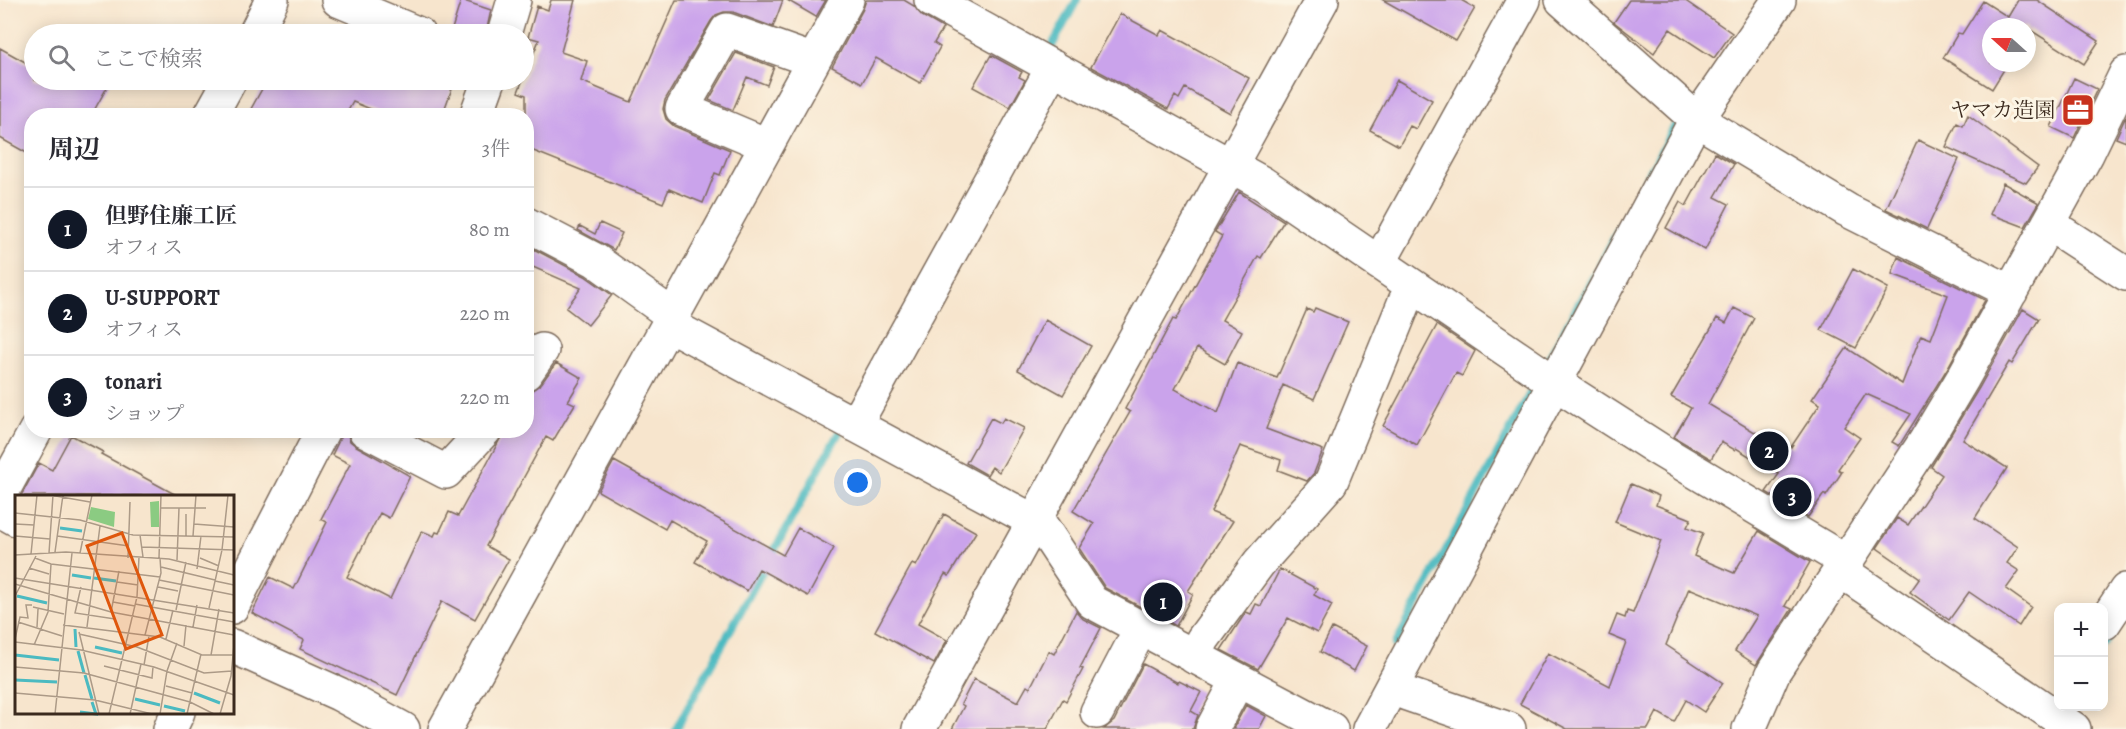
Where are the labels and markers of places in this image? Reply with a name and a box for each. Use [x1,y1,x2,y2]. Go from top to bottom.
office icon: ヤマカ造園 [2060,92,2096,128]
place label: ヤマカ造園 [1950,96,2055,124]
pin: 2 [1750,428,1788,474]
pin: 3 [1772,474,1812,520]
pin: 1 [1144,580,1182,624]

